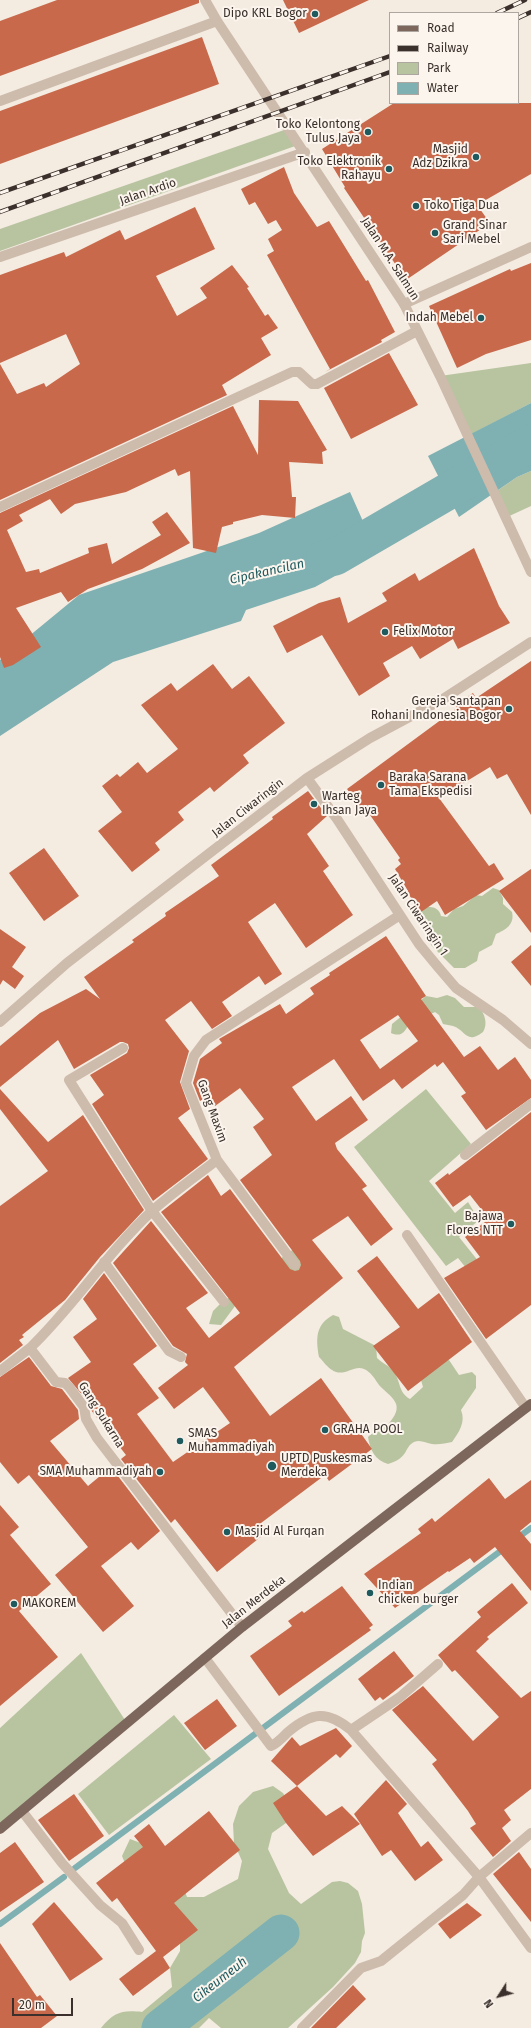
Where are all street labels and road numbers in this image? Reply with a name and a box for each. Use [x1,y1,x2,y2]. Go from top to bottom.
street label: Jalan Ardio [118,176,178,208]
street label: Jalan M.A. Salmun [358,215,422,303]
street label: Jalan Ciwaringin [209,776,287,840]
street label: Jalan Ciwaringin 1 [385,871,451,959]
street label: Gang Maxim [194,1078,230,1144]
street label: Gang Sukarna [75,1379,127,1451]
street label: Jalan Merdeka [219,1573,289,1631]

